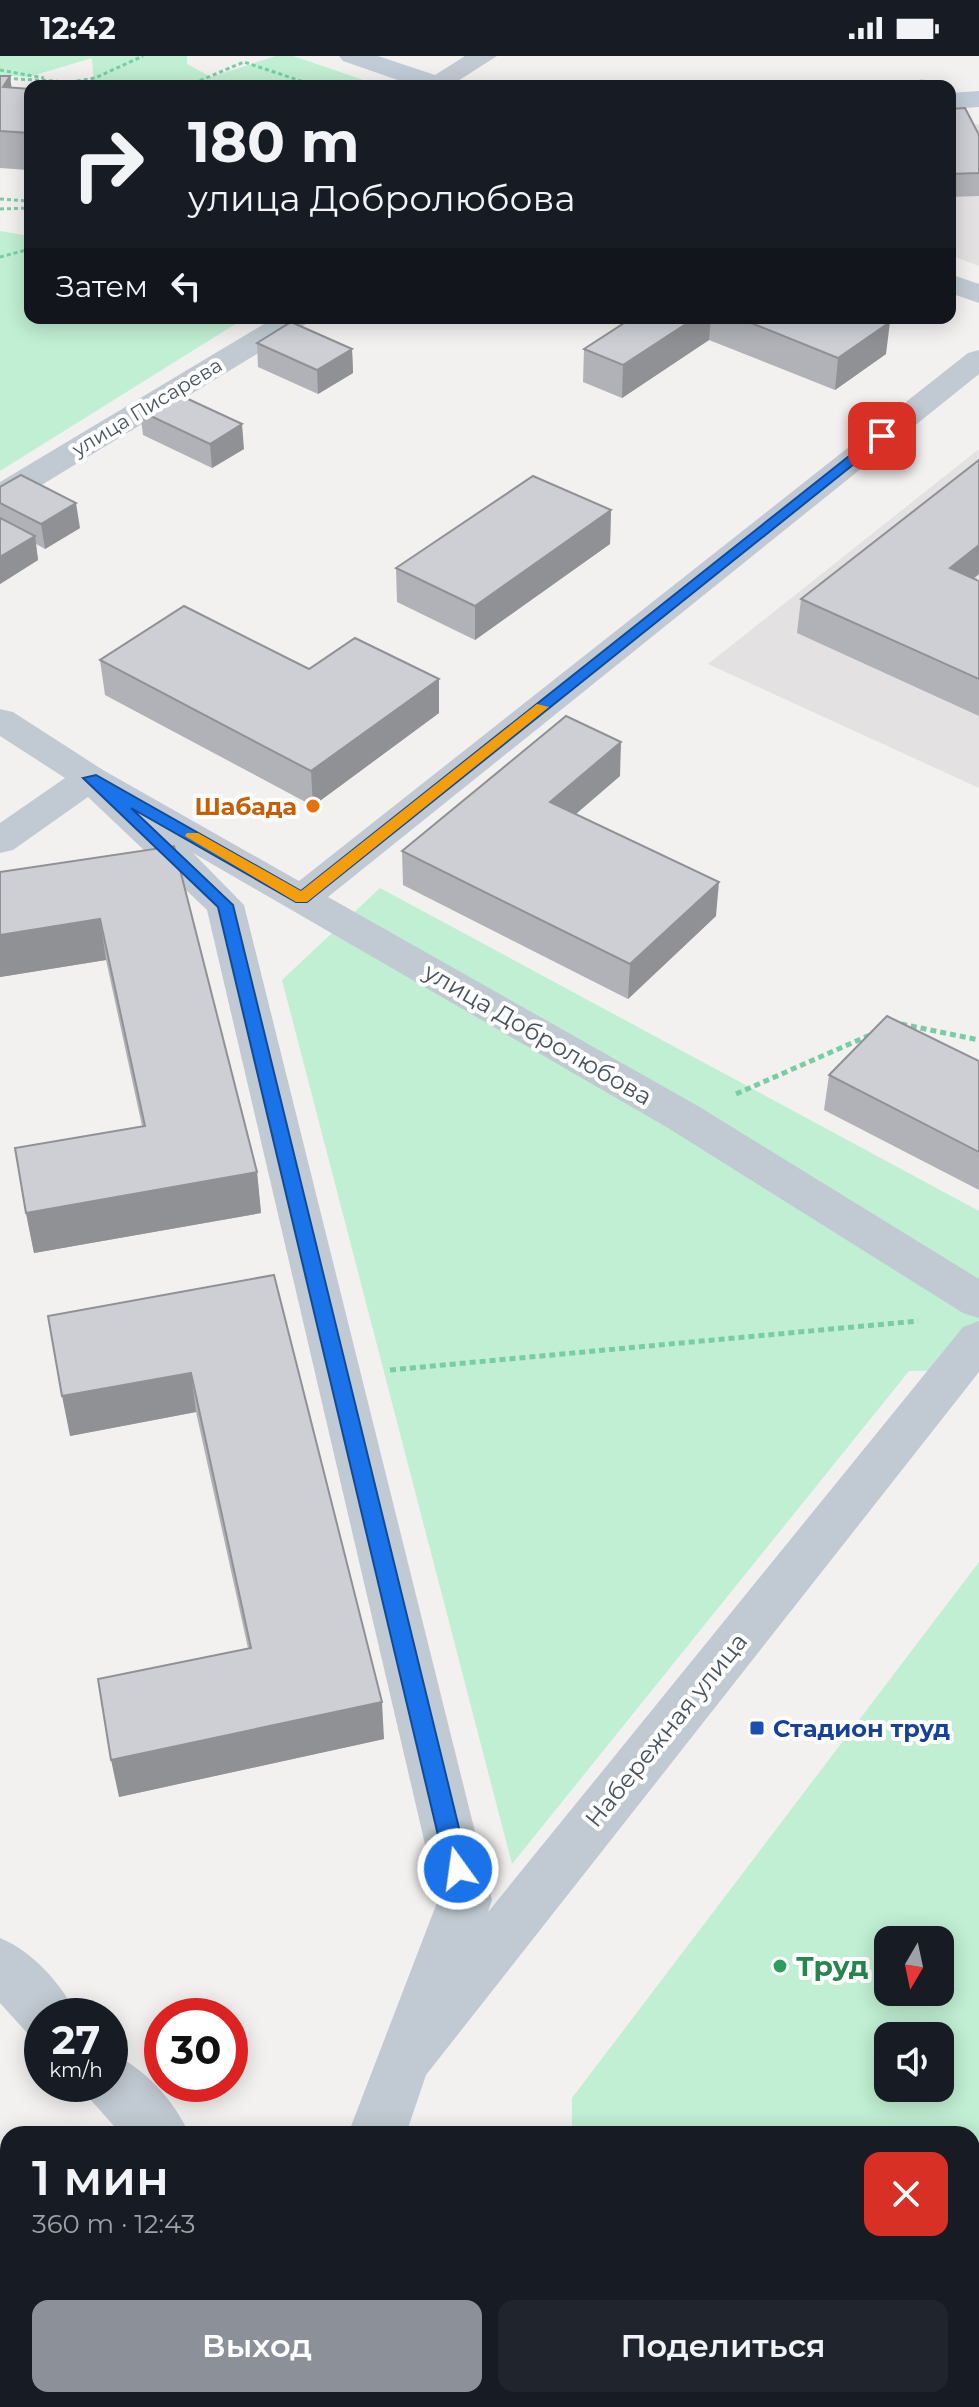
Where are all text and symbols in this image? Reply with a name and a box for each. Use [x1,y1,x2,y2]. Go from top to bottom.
text: 12:42 [40,10,116,47]
text: 180 m [188,108,360,176]
icon: right [56,112,160,216]
text: улица Добролюбова [188,176,575,220]
icon: left [164,264,208,308]
text: Затем [56,268,148,305]
street label: улица Писарева [67,353,226,462]
pin [848,402,916,470]
icon: arrive [860,414,904,458]
place label: Шабада [194,792,297,821]
marker: Шабада [304,797,322,815]
street label: улица Добролюбова [418,956,657,1111]
street label: Набережная улица [579,1627,753,1833]
place label: Стадион труд [773,1714,950,1743]
marker: Стадион труд [748,1719,766,1737]
position arrow [416,1827,500,1911]
north arrow [874,1926,954,2006]
map controls [874,1926,954,2102]
place label: Труд [796,1949,868,1983]
marker: Труд [771,1957,789,1975]
speed limit sign: 30 [144,1998,248,2102]
text: 27 [52,2015,100,2064]
button: sound [874,2022,954,2102]
text: km/h [49,2058,103,2082]
text: 1 мин [32,2149,169,2207]
button: close [864,2152,948,2236]
text: 360 m · 12:43 [32,2208,195,2240]
button: Выход [32,2300,482,2392]
button: Поделиться [498,2300,948,2392]

